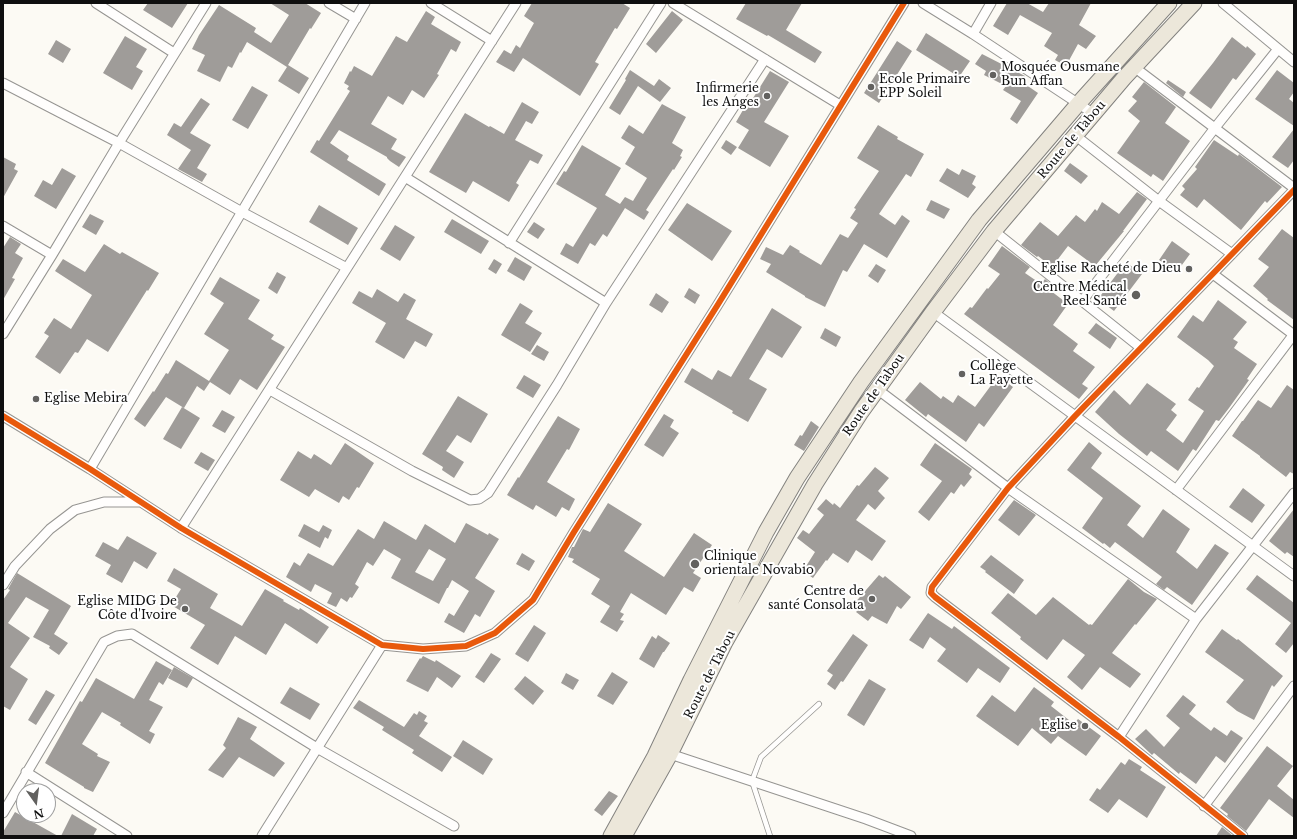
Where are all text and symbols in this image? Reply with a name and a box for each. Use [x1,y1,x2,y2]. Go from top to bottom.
place label: Mosquée Ousmane Bun Affan [1001,61,1120,89]
marker: Mosquée Ousmane Bun Affan [988,70,998,80]
place label: Ecole Primaire EPP Soleil [879,73,970,101]
place label: Infirmerie les Anges [696,82,759,110]
marker: Ecole Primaire EPP Soleil [866,82,876,92]
marker: Infirmerie les Anges [762,91,772,101]
street label: Route de Tabou [1035,98,1109,182]
place label: Eglise Racheté de Dieu [1041,262,1181,276]
marker: Eglise Racheté de Dieu [1184,264,1194,274]
place label: Centre Médical Reel Santé [1033,281,1127,309]
marker: Centre Médical Reel Santé [1130,289,1142,301]
street label: Route de Tabou [840,351,908,439]
place label: Collège La Fayette [970,360,1033,388]
marker: Collège La Fayette [957,369,967,379]
place label: Eglise Mebira [44,392,128,406]
marker: Eglise Mebira [31,394,41,404]
place label: Clinique orientale Novabio [704,550,814,578]
marker: Clinique orientale Novabio [689,558,701,570]
place label: Centre de santé Consolata [768,585,864,613]
marker: Centre de santé Consolata [867,594,877,604]
place label: Eglise MIDG De Côte d'Ivoire [77,595,177,623]
marker: Eglise MIDG De Côte d'Ivoire [180,604,190,614]
street label: Route de Tabou [682,628,738,722]
place label: Eglise [1041,719,1077,733]
marker: Eglise [1080,721,1090,731]
north arrow [16,783,56,823]
text: N [32,806,45,822]

